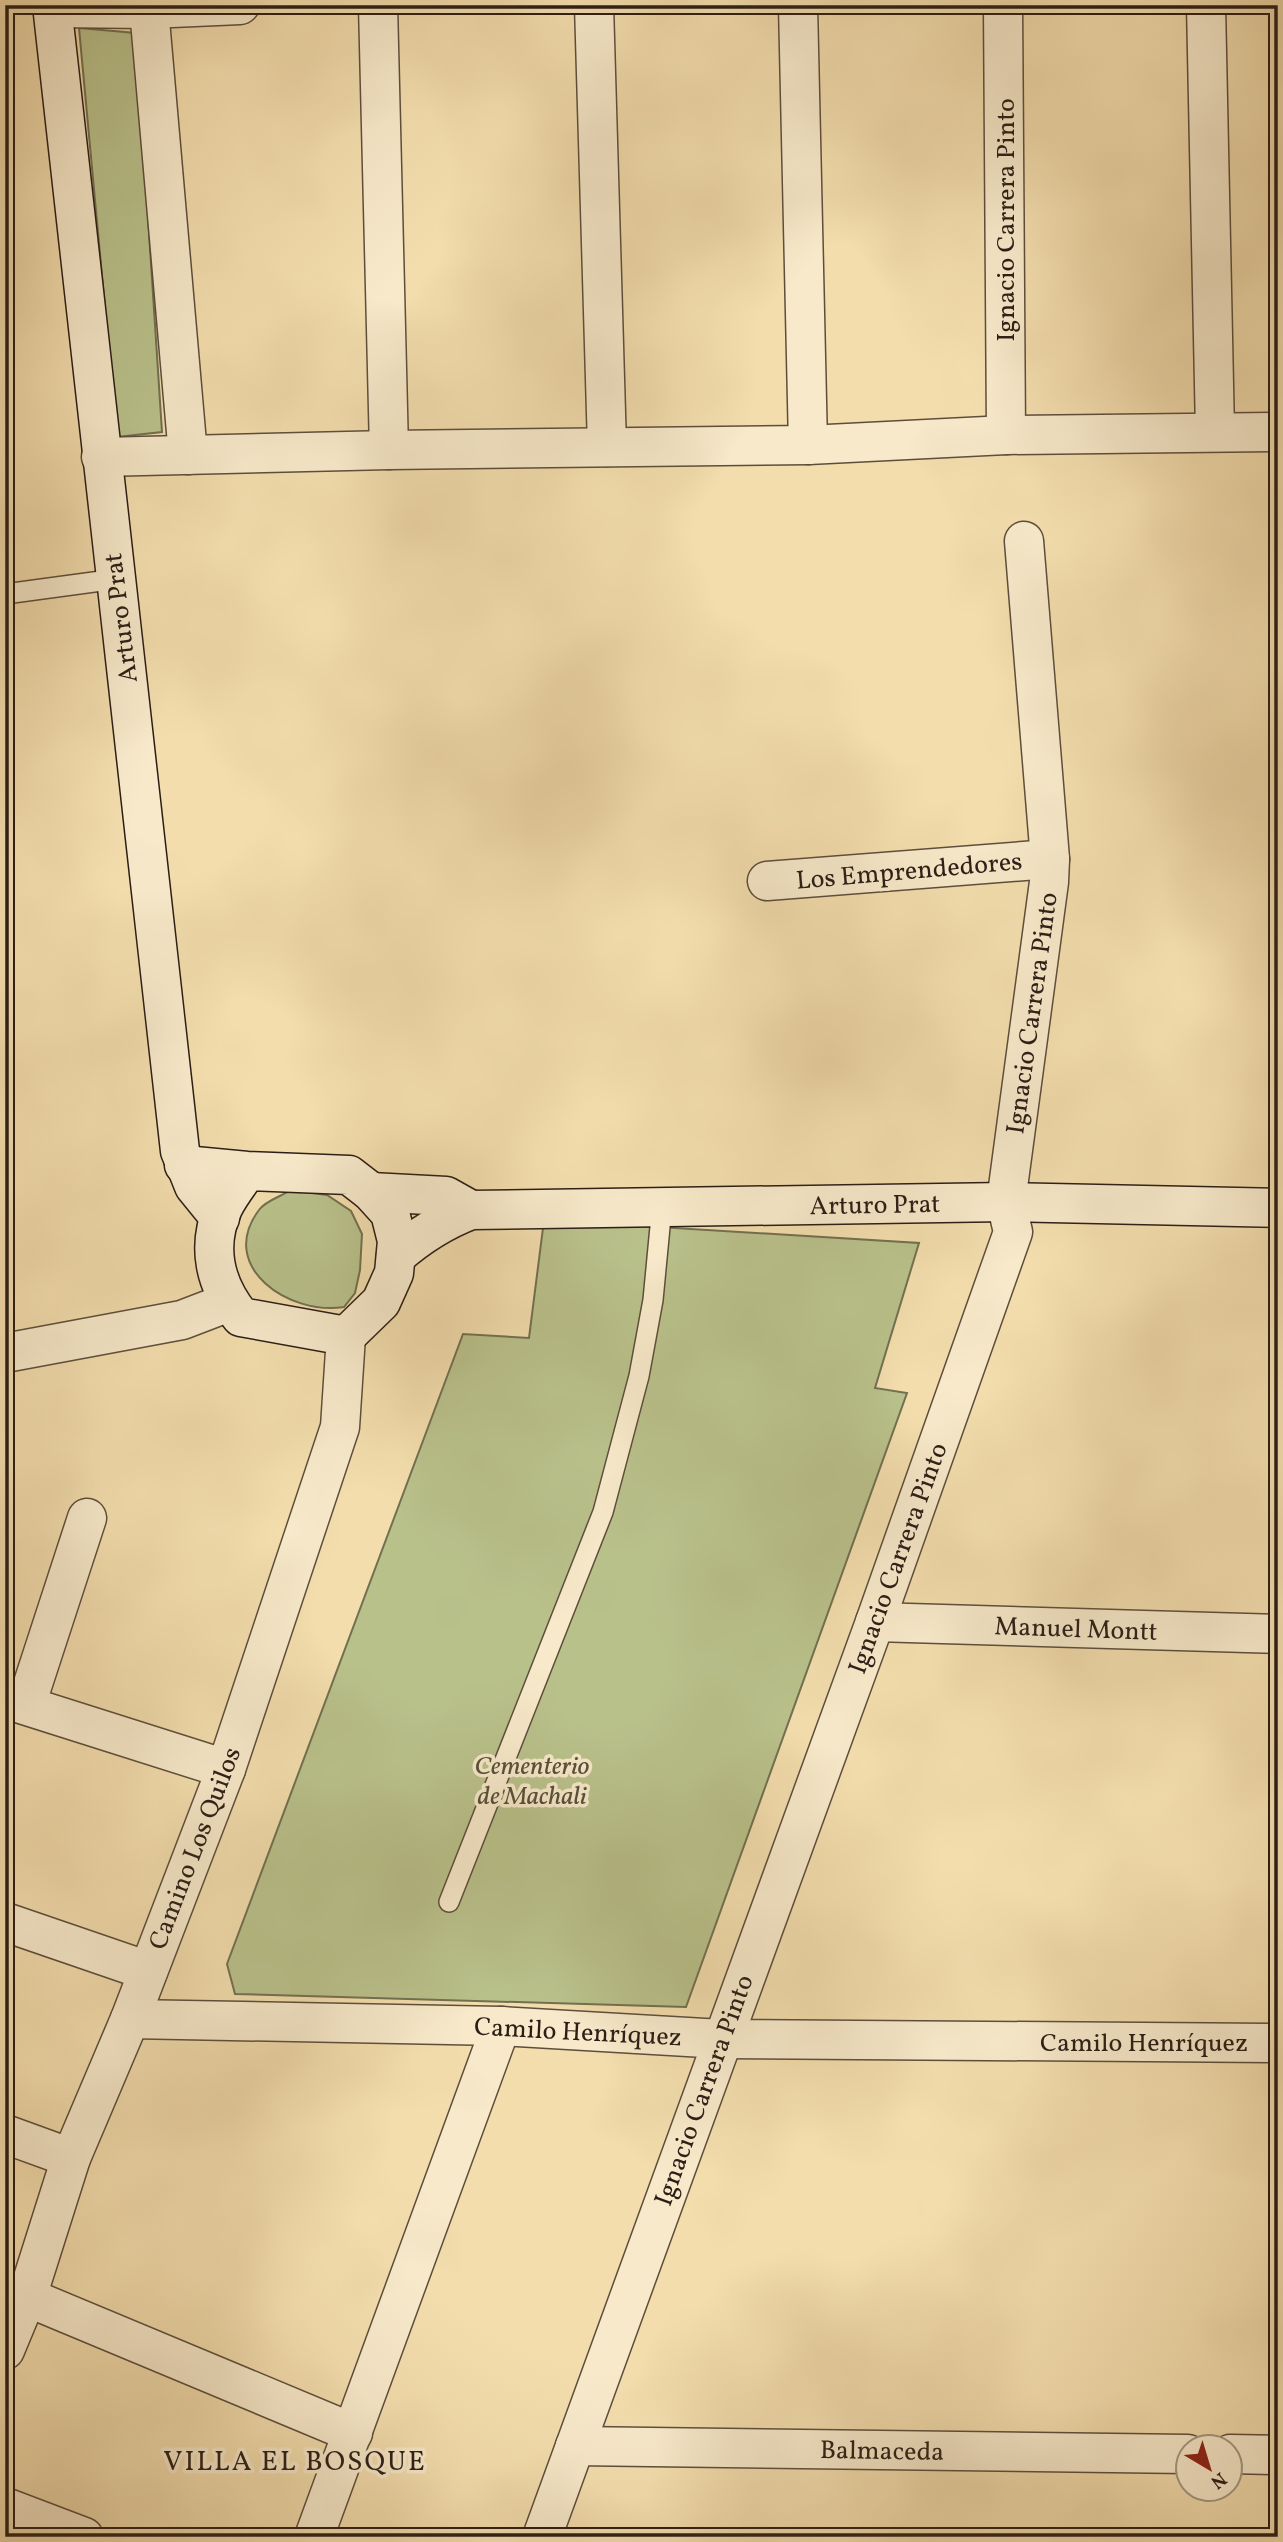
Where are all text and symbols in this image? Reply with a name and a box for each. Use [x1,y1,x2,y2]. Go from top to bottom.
street label: Ignacio Carrera Pinto [989,98,1025,342]
street label: Arturo Prat [96,551,148,685]
street label: Los Emprendedores [795,844,1024,900]
street label: Ignacio Carrera Pinto [998,890,1068,1136]
street label: Arturo Prat [809,1187,941,1225]
street label: Ignacio Carrera Pinto [840,1438,957,1679]
street label: Manuel Montt [994,1609,1158,1651]
street label: Camino Los Quilos [141,1742,251,1955]
park label: Cementerio de Machali [475,1749,590,1815]
street label: Ignacio Carrera Pinto [646,1970,763,2211]
street label: Camilo Henríquez [473,2010,683,2056]
street label: Camilo Henríquez [1040,2026,1248,2062]
street label: Balmaceda [819,2433,944,2471]
north arrow [1174,2434,1244,2504]
district label: VILLA EL BOSQUE [163,2443,427,2482]
text: N [1205,2465,1232,2494]

